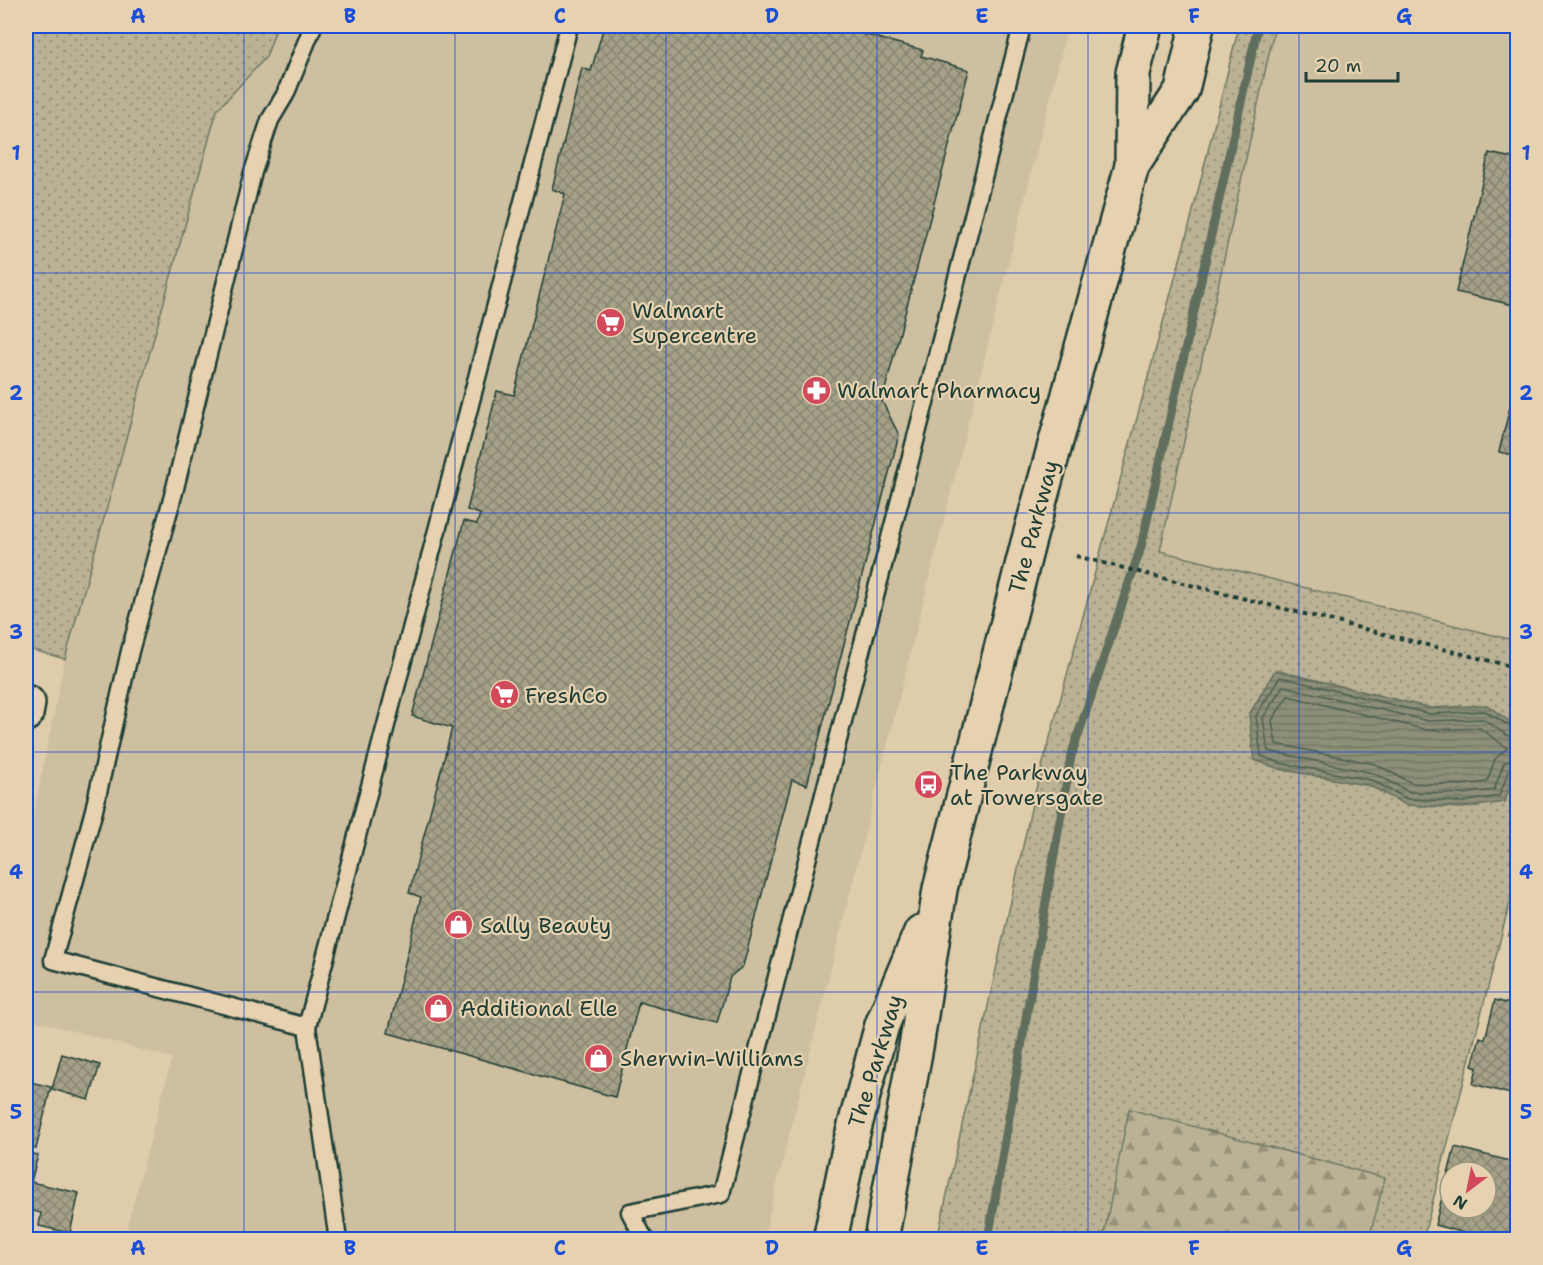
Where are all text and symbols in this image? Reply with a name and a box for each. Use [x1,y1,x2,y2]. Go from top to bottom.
text: A [130,3,146,29]
text: B [344,3,356,29]
text: C [554,3,566,29]
text: D [765,3,779,29]
text: E [975,3,989,29]
text: F [1188,3,1200,29]
text: G [1396,3,1412,29]
scale bar [1306,45,1398,83]
text: 20 m [1315,54,1361,78]
text: 1 [11,140,21,166]
text: 1 [1521,140,1531,166]
place label: Walmart Supercentre [632,296,757,350]
supermarket icon: Walmart Supercentre [595,307,627,339]
pharmacy icon: Walmart Pharmacy [800,374,832,406]
place label: Walmart Pharmacy [837,376,1041,405]
text: 2 [9,380,23,406]
text: 2 [1519,380,1533,406]
street label: The Parkway [1002,457,1065,597]
text: 3 [9,619,23,645]
text: 3 [1519,619,1533,645]
supermarket icon: FreshCo [488,679,520,711]
place label: FreshCo [525,681,608,710]
place label: The Parkway at Towersgate [950,758,1104,812]
bus stop icon: The Parkway at Towersgate [913,769,945,801]
text: 4 [9,859,23,885]
text: 4 [1519,859,1533,885]
shop icon: Sally Beauty [443,909,475,941]
place label: Sally Beauty [480,911,611,940]
street label: The Parkway [841,991,909,1131]
shop icon: Additional Elle [423,992,455,1024]
place label: Additional Elle [460,994,618,1023]
shop icon: Sherwin-Williams [583,1042,615,1074]
place label: Sherwin-Williams [620,1044,804,1073]
text: 5 [10,1099,22,1125]
text: 5 [1520,1099,1532,1125]
north arrow [1438,1160,1498,1220]
text: N [1449,1190,1471,1215]
text: A [130,1235,146,1261]
text: B [344,1235,356,1261]
text: C [554,1235,566,1261]
text: D [765,1235,779,1261]
text: E [975,1235,989,1261]
text: F [1188,1235,1200,1261]
text: G [1396,1235,1412,1261]

